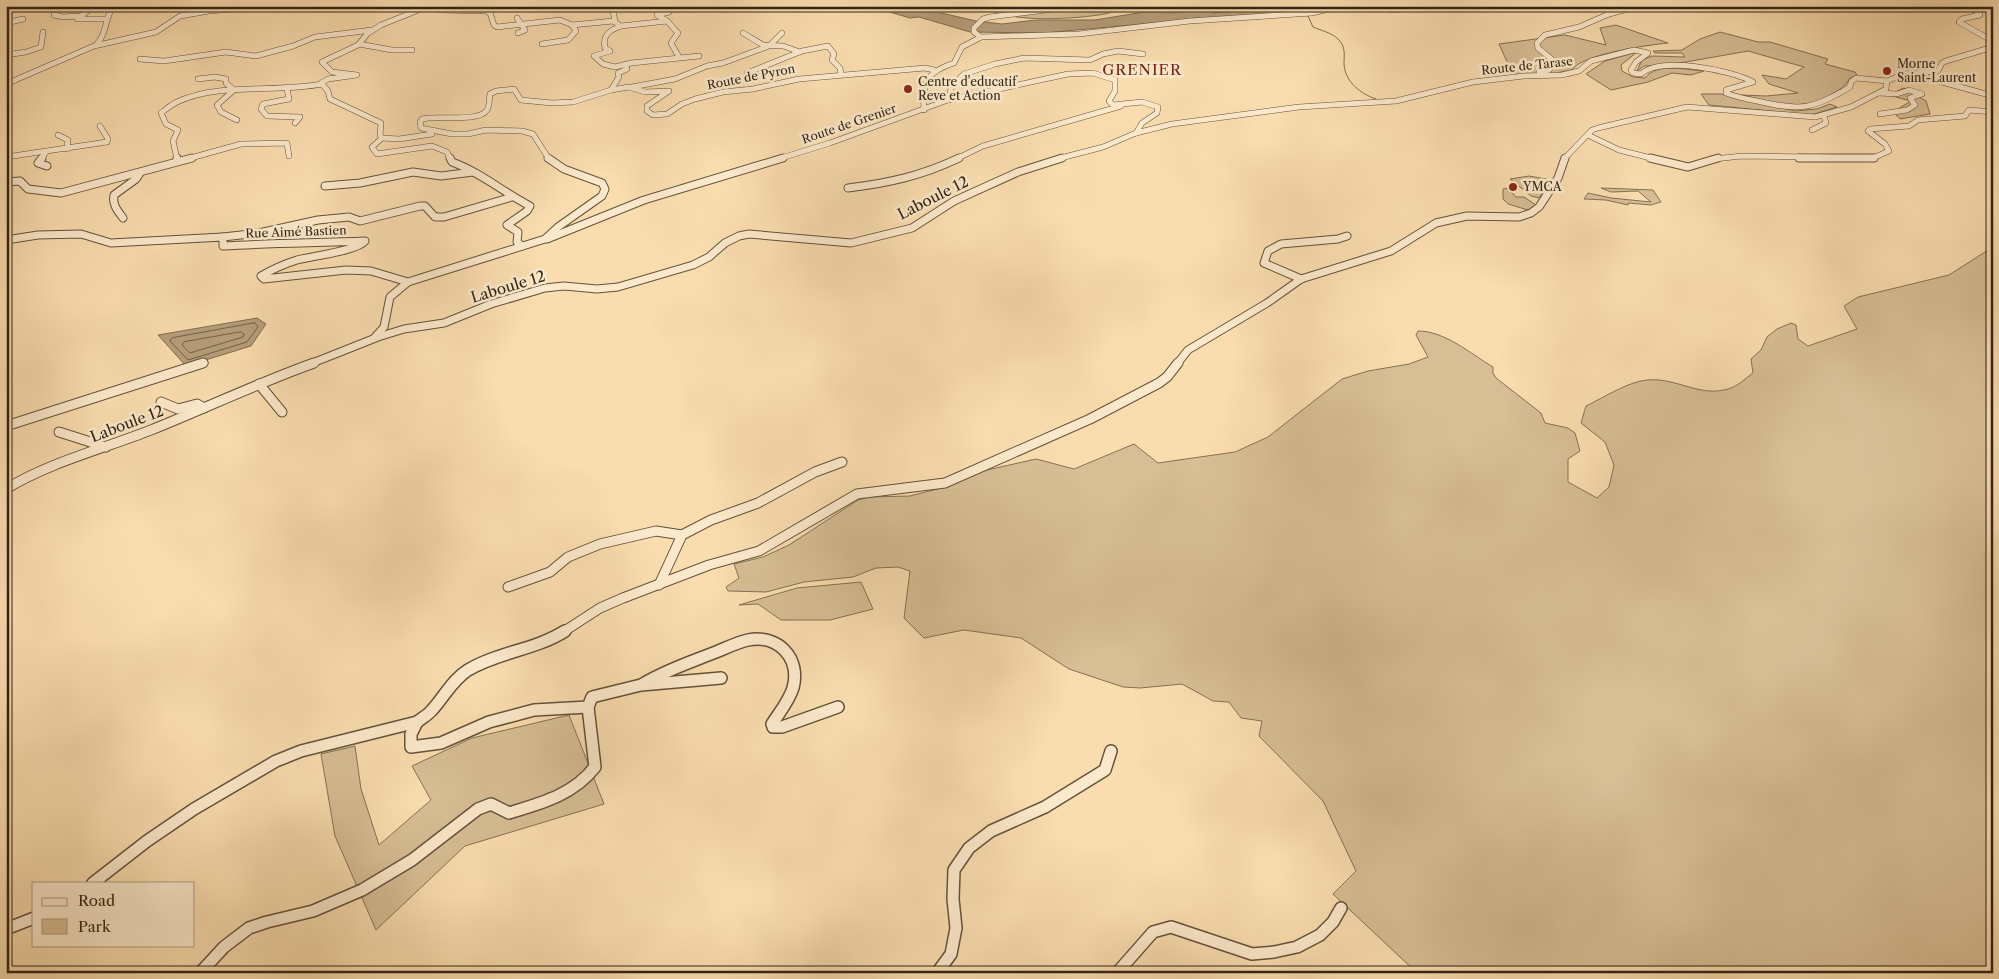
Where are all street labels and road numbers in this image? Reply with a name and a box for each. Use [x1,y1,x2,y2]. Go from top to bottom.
street label: Route de Tarase [1480,53,1574,78]
street label: Route de Pyron [706,61,797,92]
street label: Route de Grenier [800,100,898,147]
street label: Laboule 12 [894,172,971,224]
street label: Rue Aimé Bastien [245,222,347,241]
street label: Laboule 12 [468,266,547,307]
street label: Laboule 12 [87,401,166,446]

